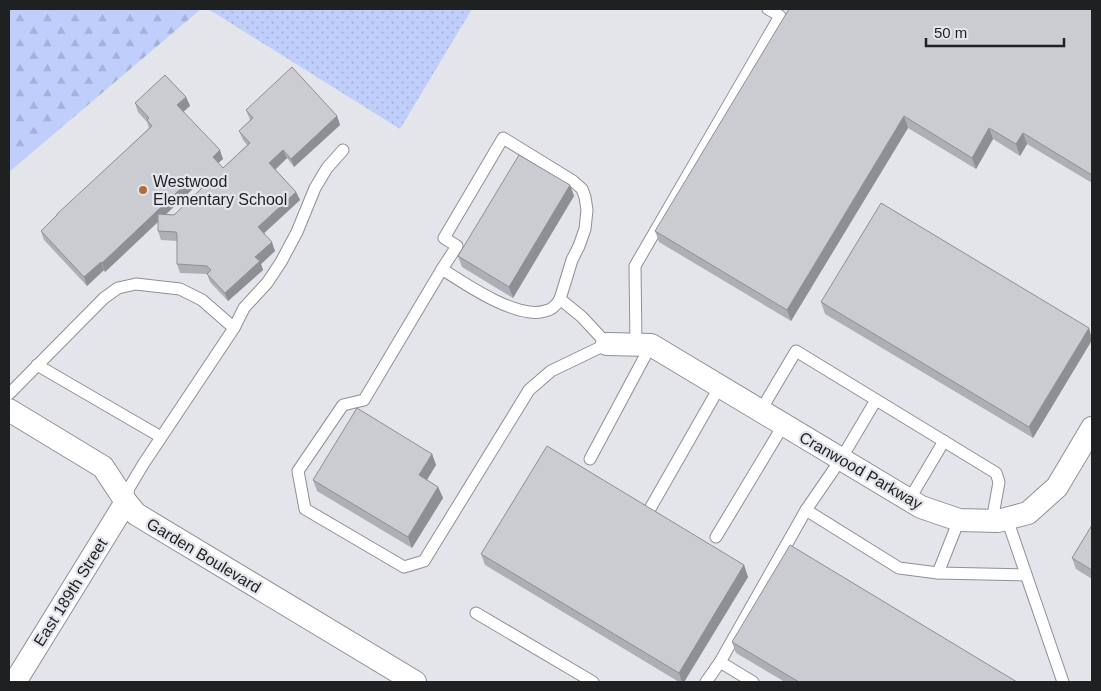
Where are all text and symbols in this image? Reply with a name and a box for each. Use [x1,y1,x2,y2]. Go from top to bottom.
scale bar [926,15,1064,47]
text: 50 m [934,24,967,41]
place label: Westwood Elementary School [153,173,287,208]
marker: Westwood Elementary School [137,184,149,196]
street label: Cranwood Parkway [796,428,925,512]
street label: Garden Boulevard [144,515,264,596]
street label: East 189th Street [30,535,111,649]

